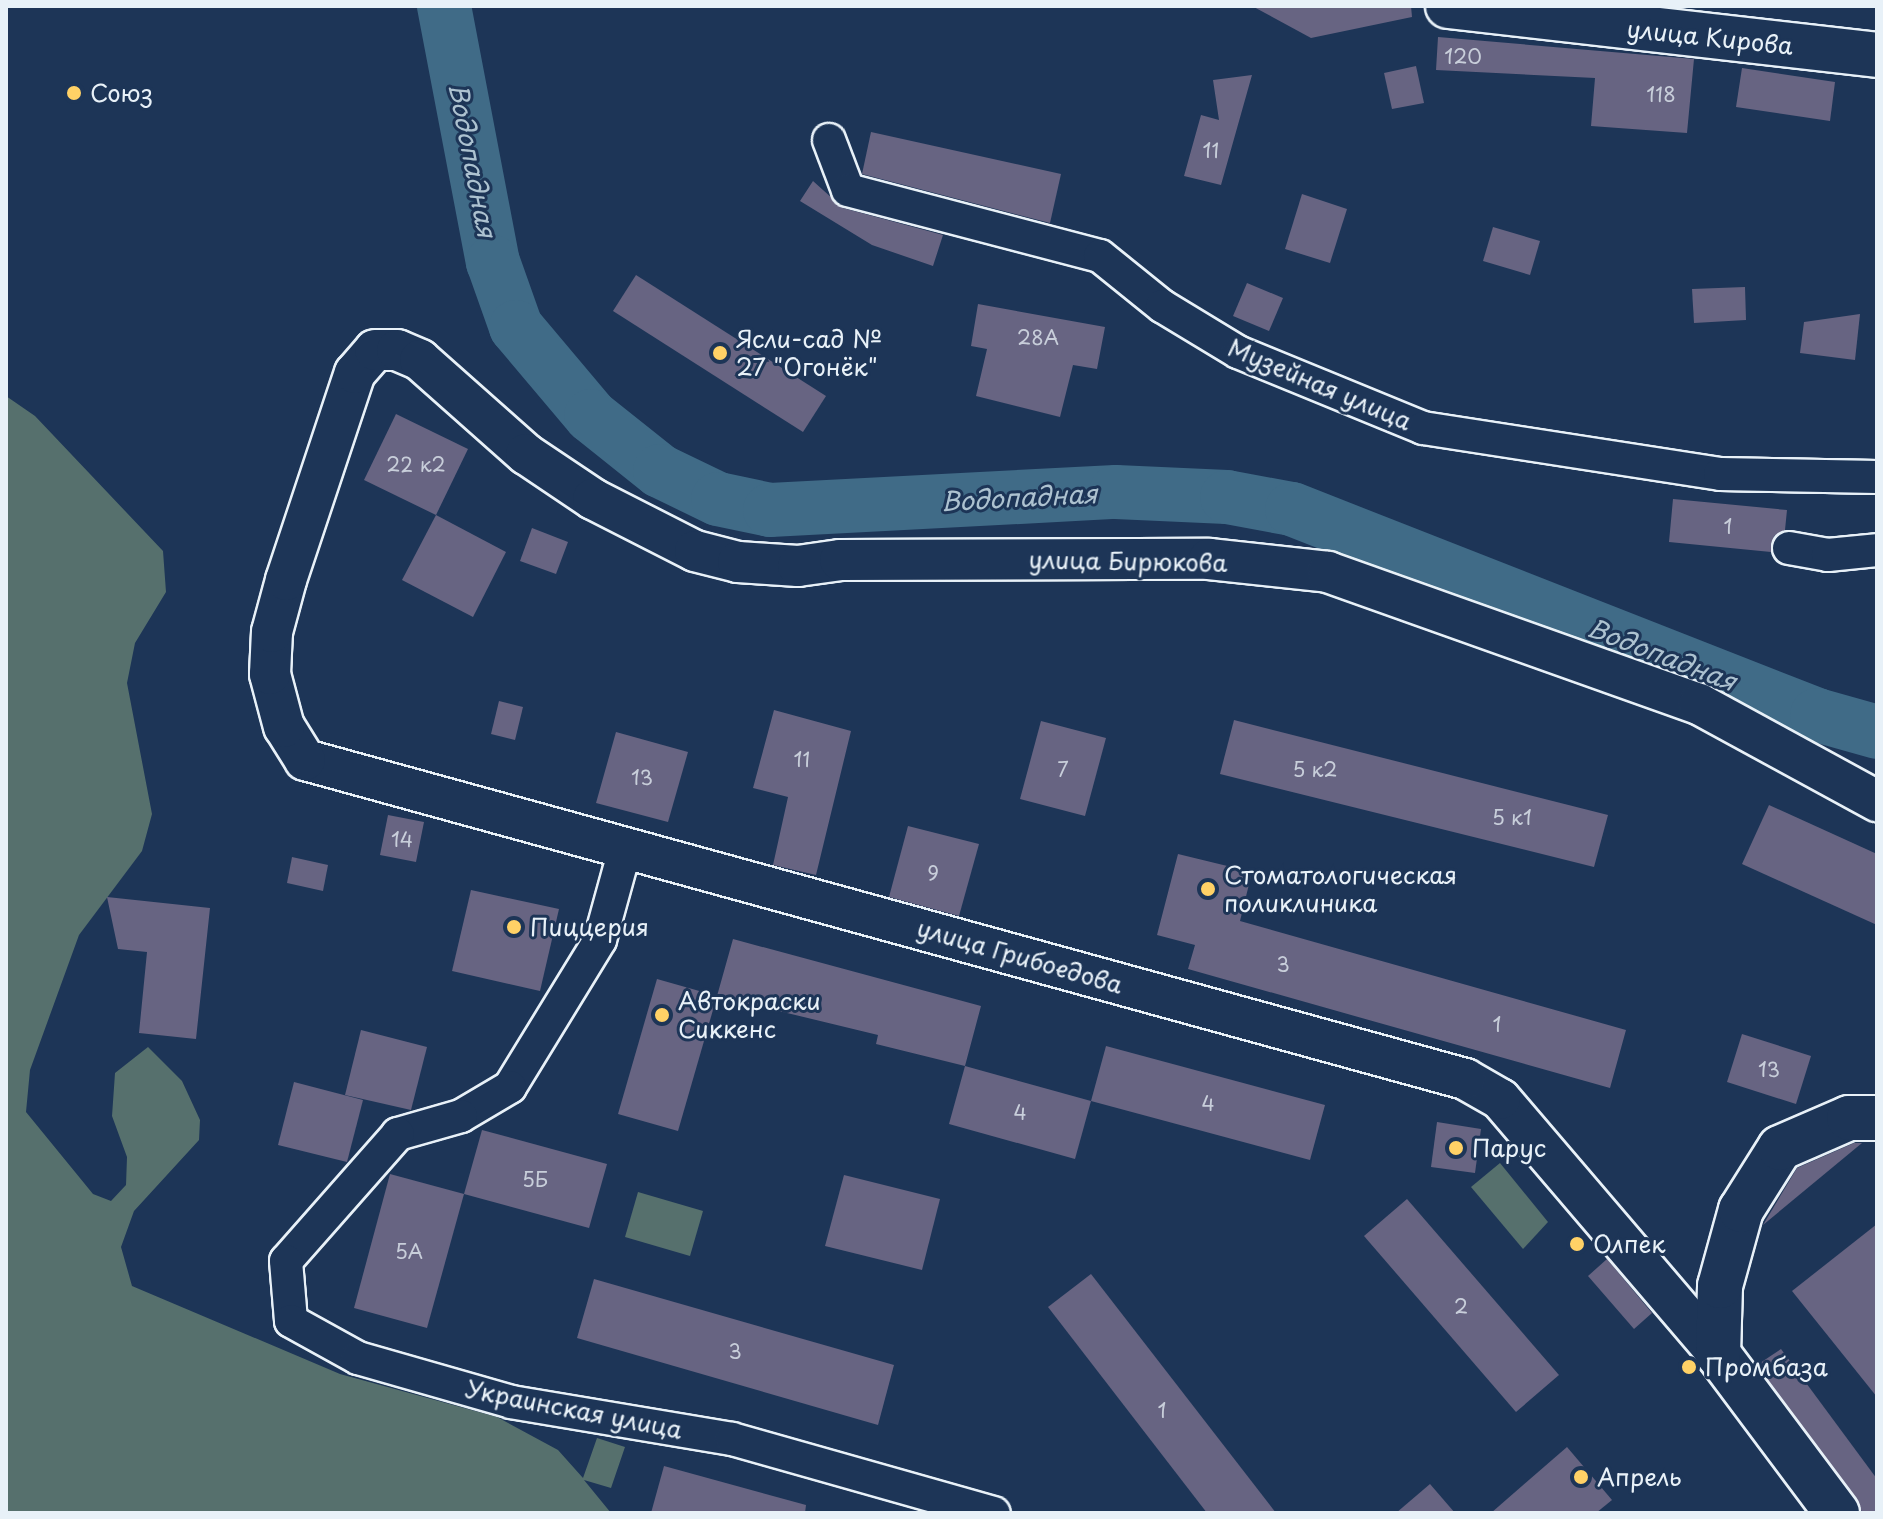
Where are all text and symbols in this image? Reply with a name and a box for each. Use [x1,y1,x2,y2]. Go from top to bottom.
street label: улица Кирова [1625,14,1795,60]
house number: 120 [1444,44,1482,68]
place label: Союз [90,79,153,107]
water label: Водопадная [443,80,503,240]
house number: 118 [1646,82,1676,106]
marker: Союз [65,84,83,102]
house number: 11 [1203,138,1219,162]
place label: Ясли-сад № 27 "Огонёк" [736,325,881,381]
house number: 28А [1017,325,1059,349]
street label: Музейная улица [1223,332,1417,436]
marker: Ясли-сад № 27 "Огонёк" [711,344,729,362]
house number: 22 к2 [386,452,446,476]
water label: Водопадная [940,477,1098,517]
house number: 1 [1724,514,1732,538]
street label: улица Бирюкова [1028,545,1228,577]
water label: Водопадная [1583,611,1741,697]
house number: 11 [794,747,810,771]
house number: 7 [1057,757,1069,781]
house number: 5 к2 [1292,757,1338,781]
house number: 13 [631,765,653,789]
house number: 5 к1 [1492,805,1532,829]
house number: 14 [391,827,413,851]
house number: 9 [927,861,939,885]
place label: Стоматологическая поликлиника [1224,861,1457,917]
marker: Стоматологическая поликлиника [1199,880,1217,898]
place label: Пиццерия [530,913,649,941]
street label: улица Грибоедова [913,913,1127,999]
marker: Пиццерия [505,918,523,936]
house number: 3 [1276,952,1290,976]
place label: Автокраски Сиккенс [678,987,821,1043]
marker: Автокраски Сиккенс [653,1006,671,1024]
house number: 1 [1493,1012,1501,1036]
house number: 13 [1758,1057,1780,1081]
house number: 4 [1201,1091,1215,1115]
house number: 4 [1013,1100,1027,1124]
place label: Парус [1472,1134,1546,1162]
marker: Парус [1447,1139,1465,1157]
house number: 5Б [522,1167,548,1191]
place label: Олпек [1593,1230,1666,1258]
marker: Олпек [1568,1235,1586,1253]
house number: 5А [395,1239,423,1263]
house number: 2 [1454,1294,1468,1318]
house number: 3 [728,1339,742,1363]
place label: Промбаза [1705,1353,1828,1381]
marker: Промбаза [1680,1358,1698,1376]
street label: Украинская улица [463,1374,685,1444]
house number: 1 [1158,1398,1166,1422]
place label: Апрель [1597,1463,1682,1491]
marker: Апрель [1572,1468,1590,1486]

